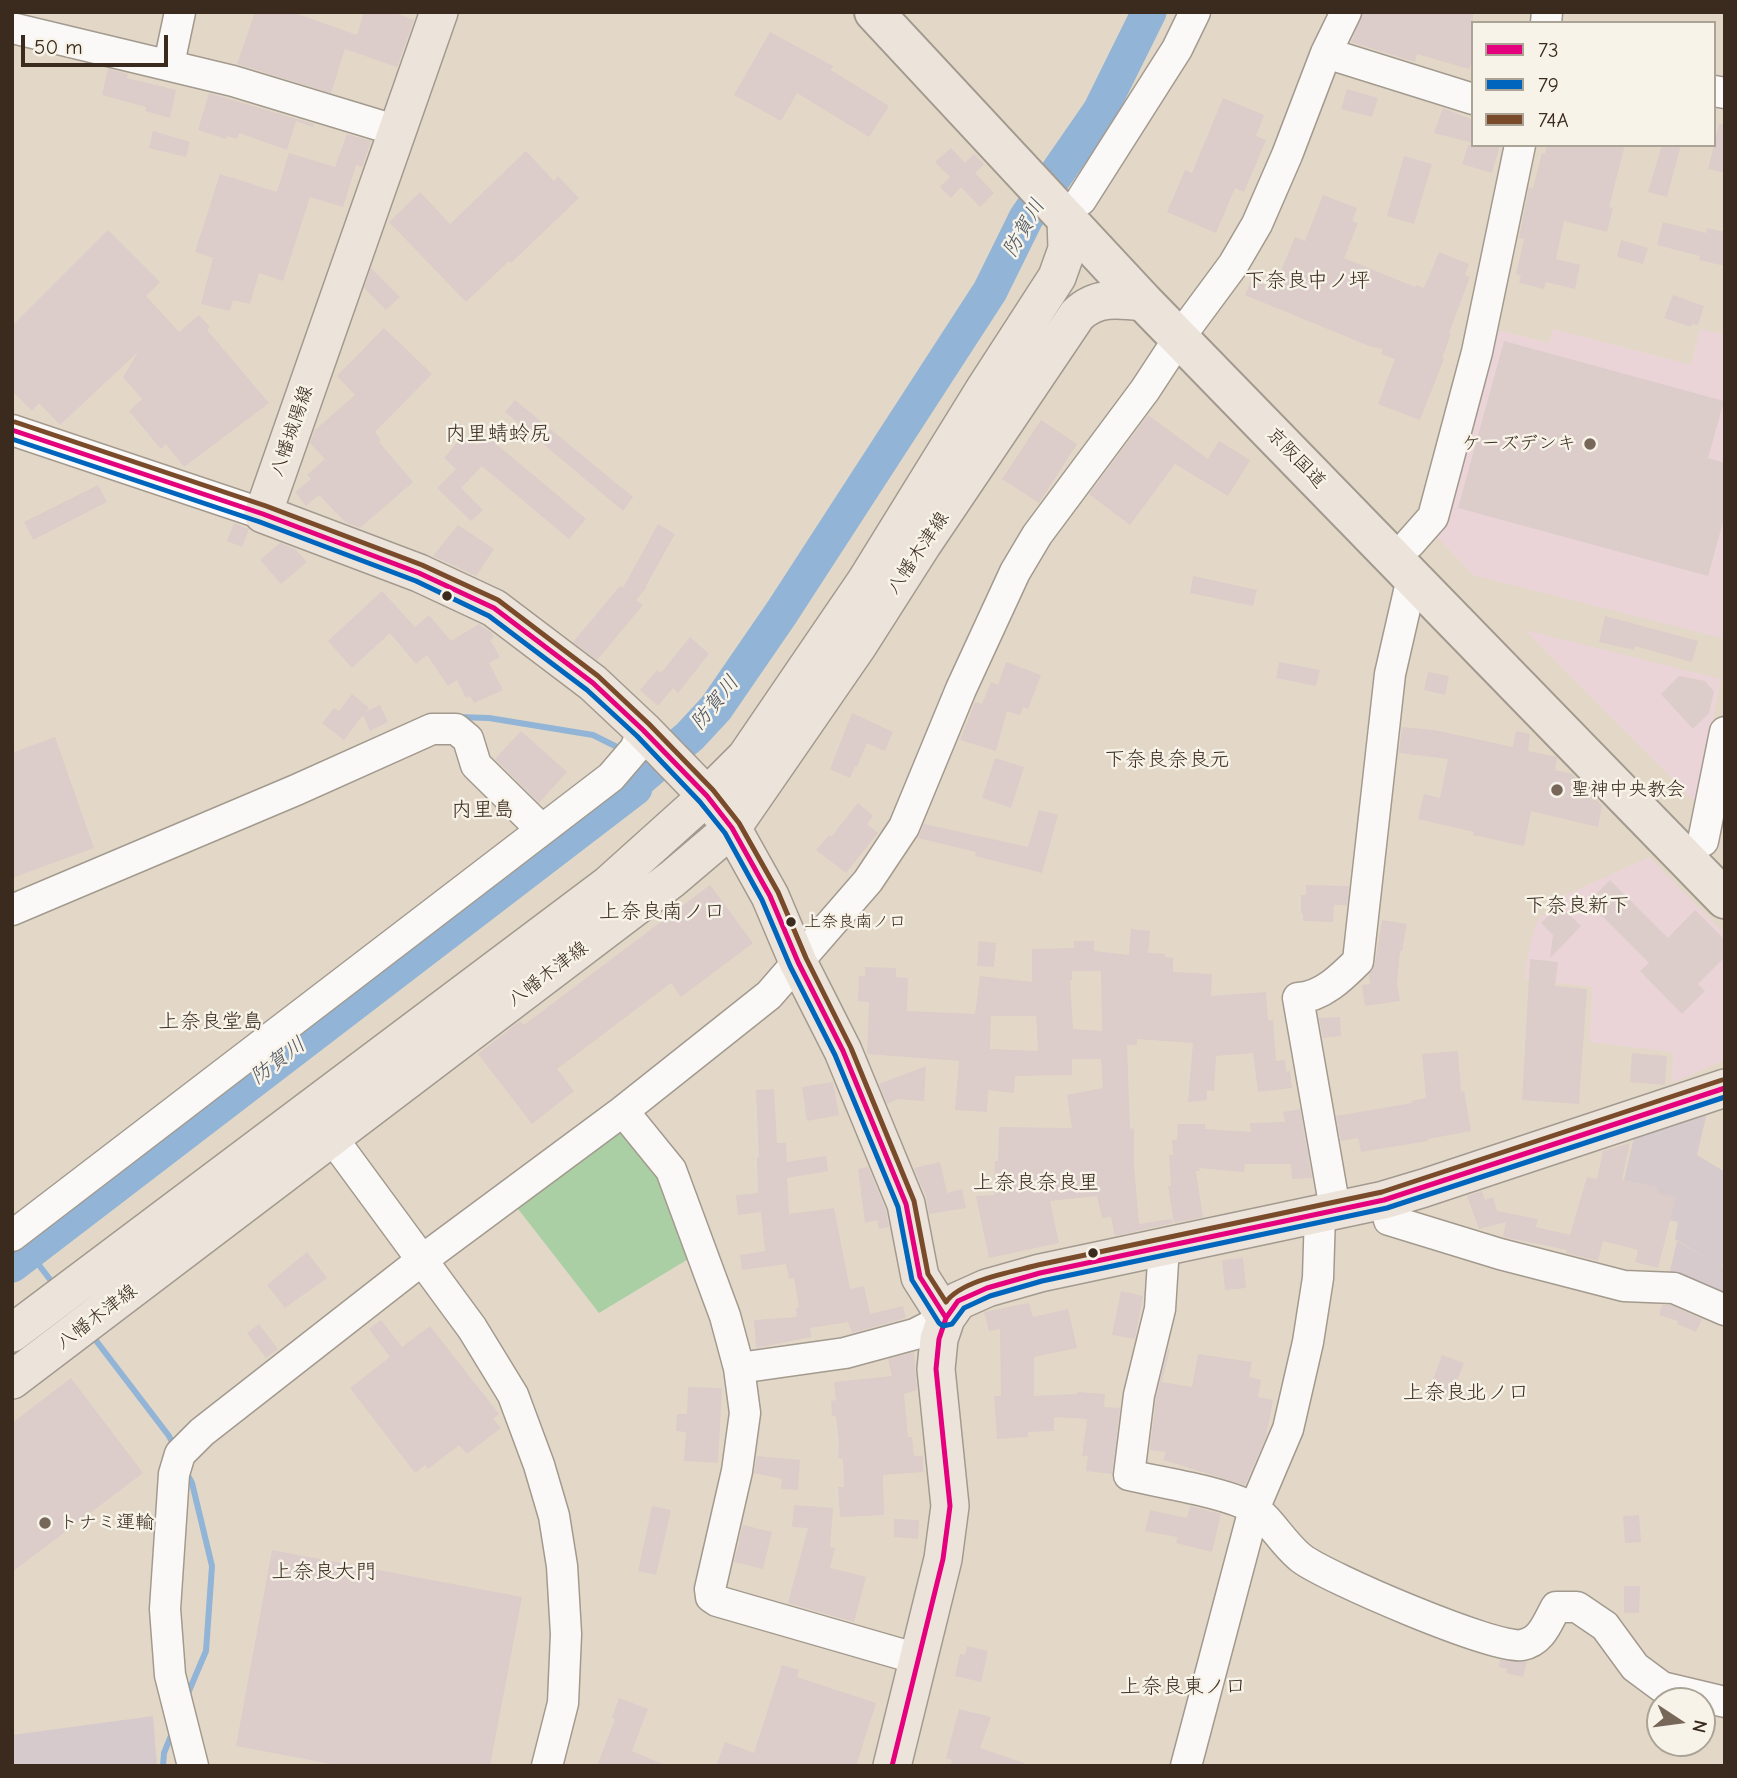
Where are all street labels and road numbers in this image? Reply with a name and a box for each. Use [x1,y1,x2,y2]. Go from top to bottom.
street label: 八幡城陽線 [266,382,318,480]
street label: 京阪国道 [1261,423,1331,493]
street label: 八幡木津線 [882,507,954,599]
street label: 八幡木津線 [503,936,593,1012]
street label: 八幡木津線 [52,1279,142,1355]

